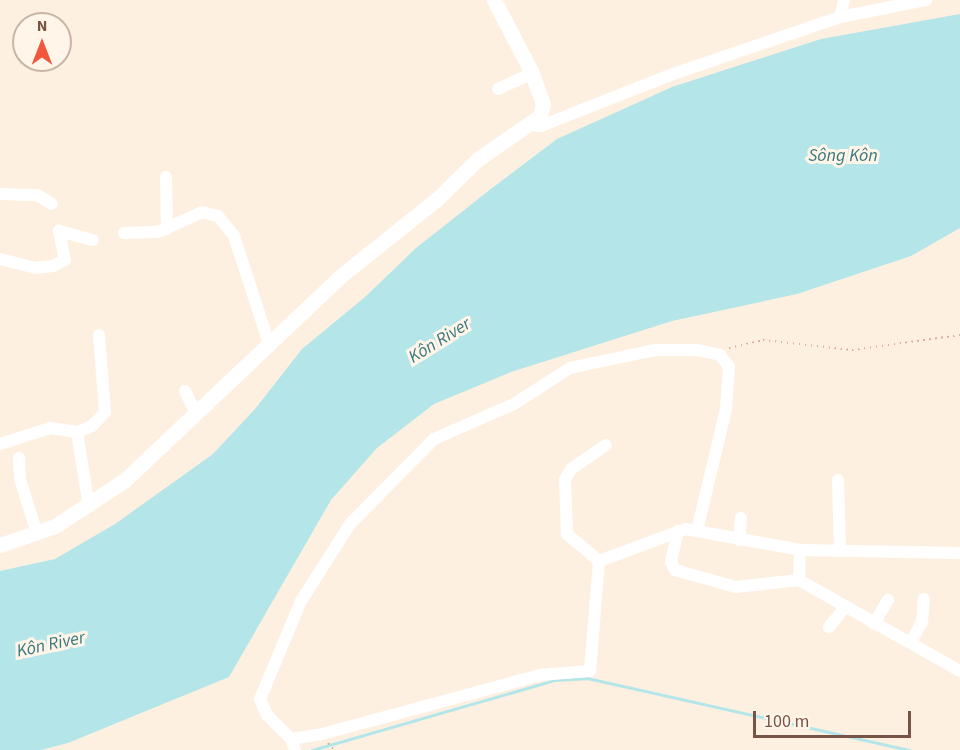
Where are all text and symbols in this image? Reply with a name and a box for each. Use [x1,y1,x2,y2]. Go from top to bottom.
north arrow [12,12,72,72]
text: N [37,15,47,37]
water label: Sông Kôn [808,145,878,167]
water label: Kôn River [405,314,475,368]
water label: Kôn River [15,627,87,663]
scale bar [756,699,914,737]
text: 100 m [764,709,809,734]

